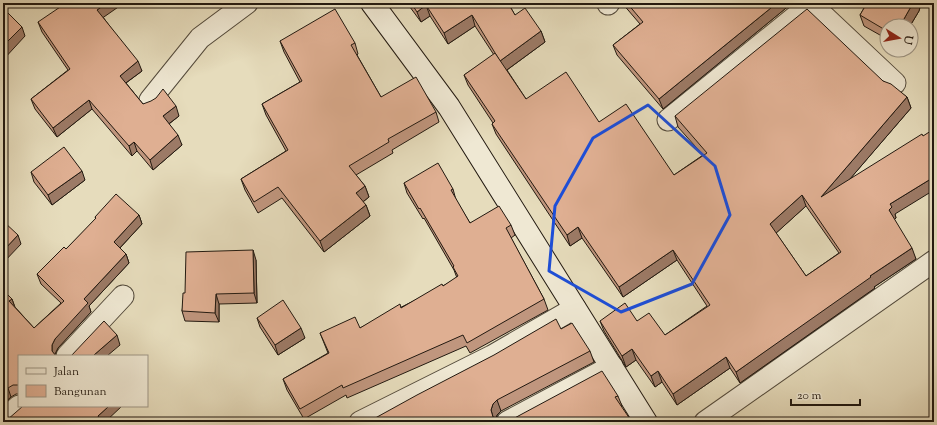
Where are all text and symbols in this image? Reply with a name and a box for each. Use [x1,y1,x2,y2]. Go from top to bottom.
north arrow [879,18,919,58]
text: U [899,33,917,46]
legend [18,355,148,407]
text: Jalan [53,363,79,381]
scale bar [791,381,860,407]
text: Bangunan [54,383,107,401]
text: 20 m [797,387,822,405]

